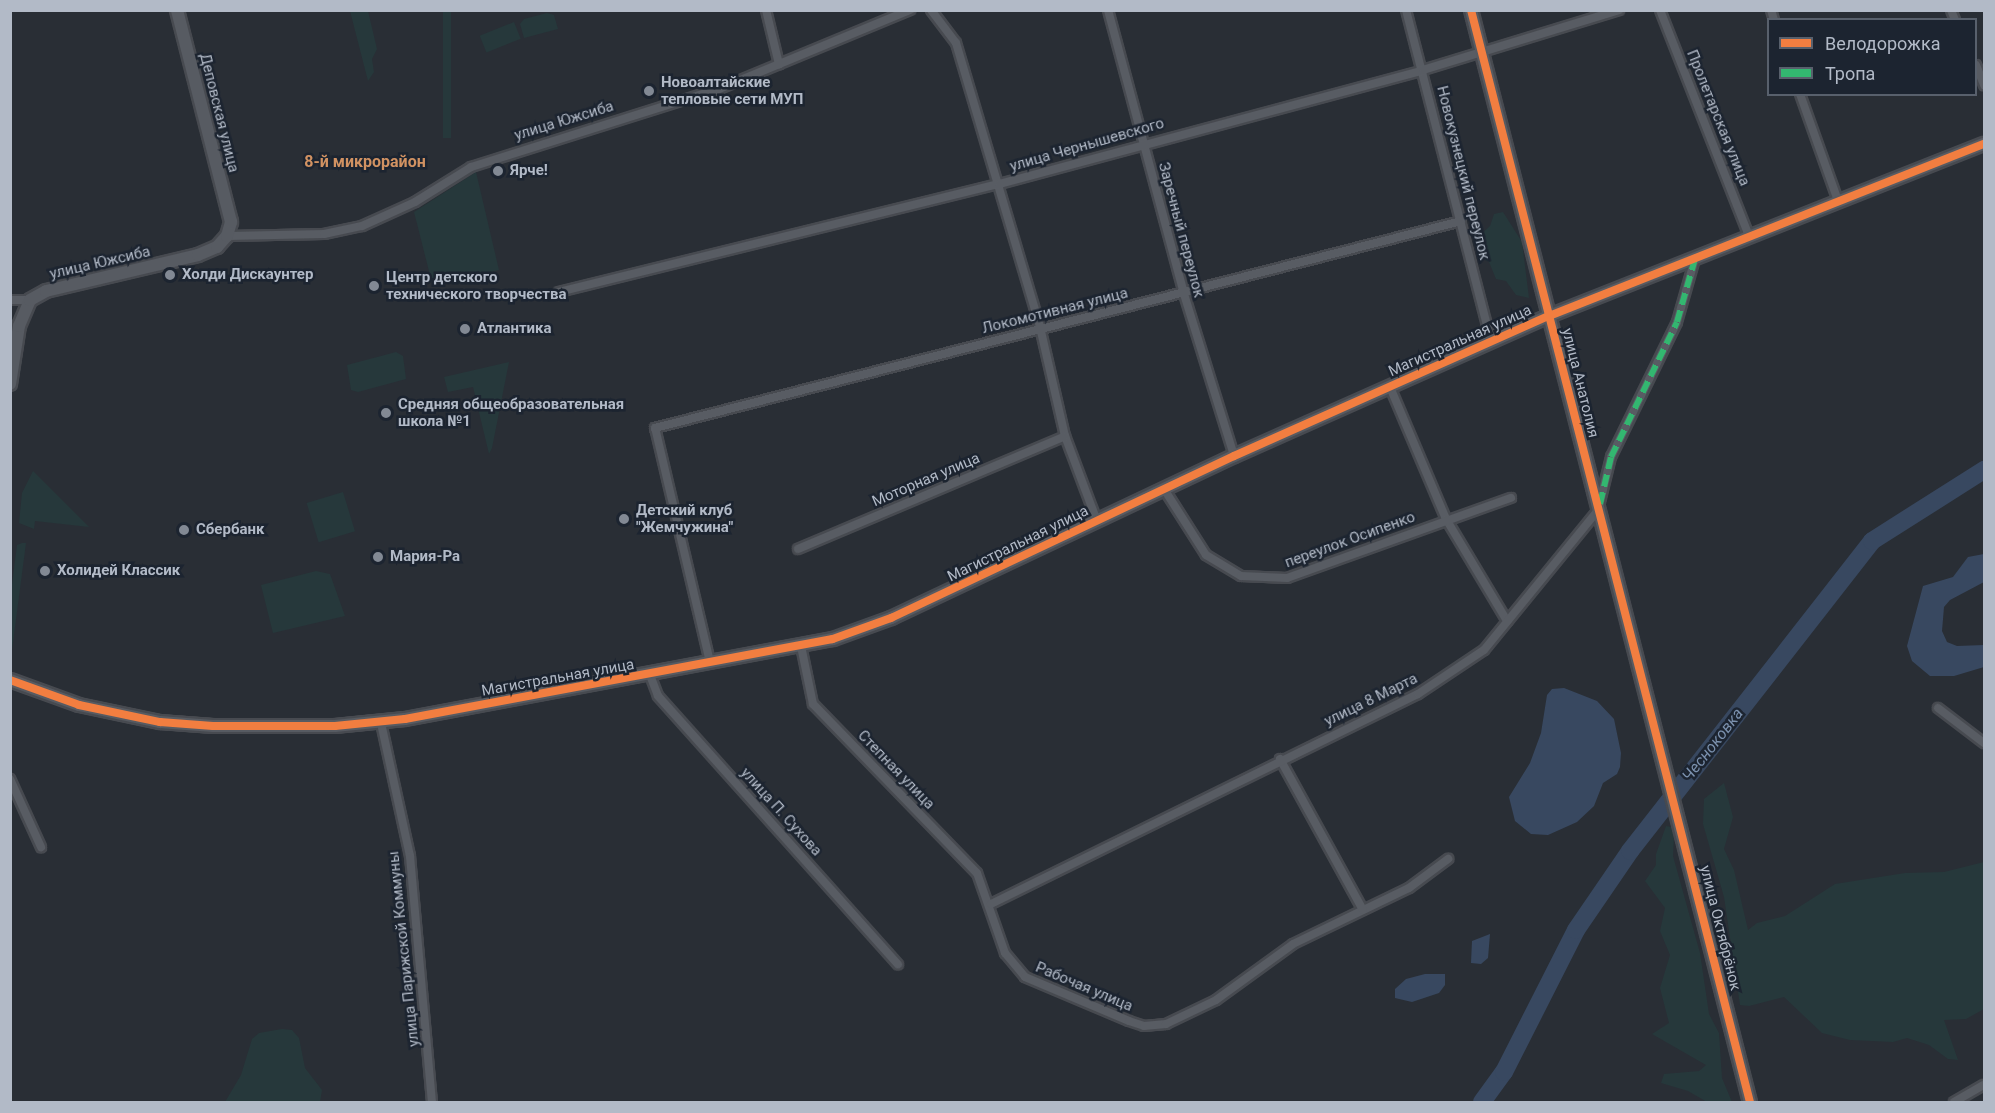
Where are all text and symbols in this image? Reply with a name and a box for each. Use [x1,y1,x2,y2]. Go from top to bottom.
legend [1767,18,1977,96]
text: Велодорожка [1825,33,1940,54]
street label: Пролетарская улица [1682,47,1754,189]
street label: Деповская улица [195,52,243,174]
text: Тропа [1825,63,1875,84]
place label: Новоалтайские тепловые сети МУП [661,73,803,108]
marker: Новоалтайские тепловые сети МУП [642,84,656,98]
street label: Новокузнецкий переулок [1433,84,1493,262]
street label: улица Южсиба [512,97,616,145]
street label: улица Чернышевского [1008,114,1166,176]
district label: 8-й микрорайон [304,152,426,172]
street label: Заречный переулок [1154,160,1208,300]
place label: Ярче! [510,162,548,180]
marker: Ярче! [491,164,505,178]
street label: улица Южсиба [48,243,152,283]
place label: Холди Дискаунтер [182,266,313,284]
marker: Холди Дискаунтер [163,268,177,282]
place label: Центр детского технического творчества [386,268,566,303]
marker: Центр детского технического творчества [367,279,381,293]
street label: Локомотивная улица [980,284,1130,338]
street label: Магистральная улица [1386,301,1534,381]
place label: Атлантика [477,320,552,338]
marker: Атлантика [458,322,472,336]
street label: улица Анатолия [1558,326,1602,440]
place label: Средняя общеобразовательная школа №1 [398,395,624,430]
marker: Средняя общеобразовательная школа №1 [379,406,393,420]
street label: Моторная улица [869,449,983,511]
place label: Детский клуб "Жемчужина" [636,501,733,536]
street label: Магистральная улица [945,502,1091,586]
street label: переулок Осипенко [1282,508,1418,572]
marker: Детский клуб "Жемчужина" [617,512,631,526]
place label: Сбербанк [196,521,264,539]
marker: Сбербанк [177,523,191,537]
place label: Мария-Ра [390,548,460,566]
marker: Мария-Ра [371,550,385,564]
place label: Холидей Классик [57,562,180,580]
marker: Холидей Классик [38,564,52,578]
street label: Магистральная улица [480,656,636,700]
street label: улица 8 Марта [1321,670,1421,730]
water label: Чесноковка [1678,705,1748,785]
street label: Степная улица [854,727,938,813]
street label: улица П. Сухова [737,764,825,860]
street label: улица Парижской Коммуны [385,850,423,1048]
street label: улица Октябрёнок [1696,863,1744,993]
street label: Рабочая улица [1033,958,1135,1016]

